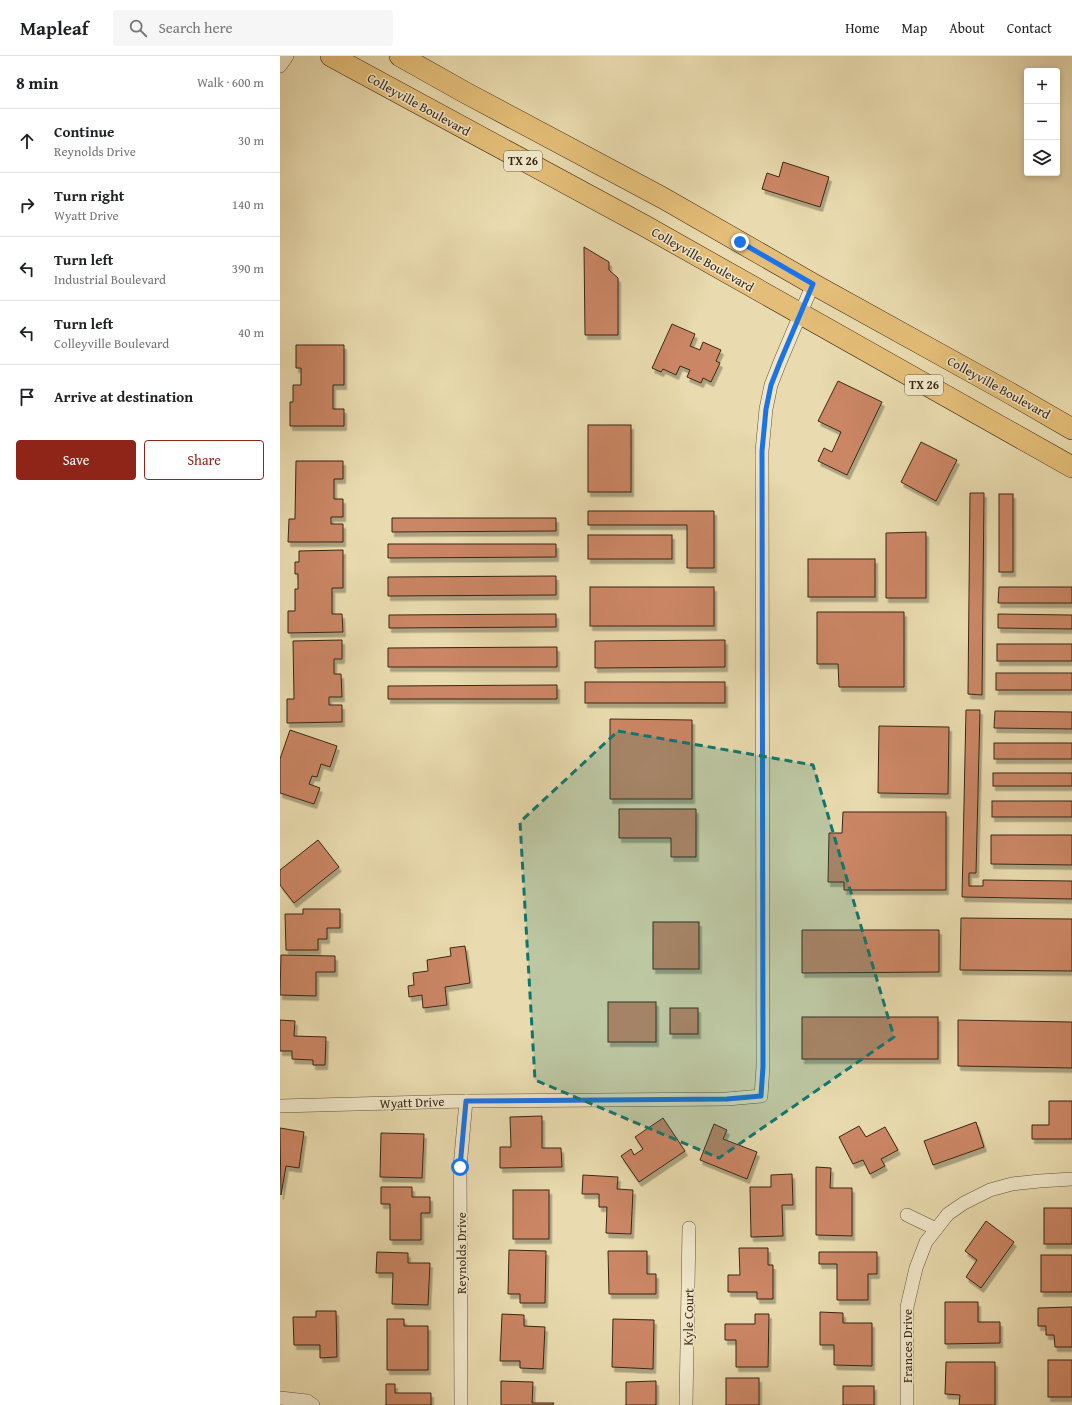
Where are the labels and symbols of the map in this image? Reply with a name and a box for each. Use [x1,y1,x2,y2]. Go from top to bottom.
street label: Colleyville Boulevard [364,68,474,141]
road number: TX 26 [504,151,542,171]
street label: Colleyville Boulevard [648,222,757,297]
route end [731,233,749,251]
street label: Colleyville Boulevard [944,351,1054,424]
road number: TX 26 [905,375,943,395]
street label: Wyatt Drive [379,1092,445,1113]
route start [451,1158,469,1176]
street label: Reynolds Drive [452,1212,471,1294]
street label: Kyle Court [678,1288,699,1346]
street label: Frances Drive [898,1309,917,1383]

